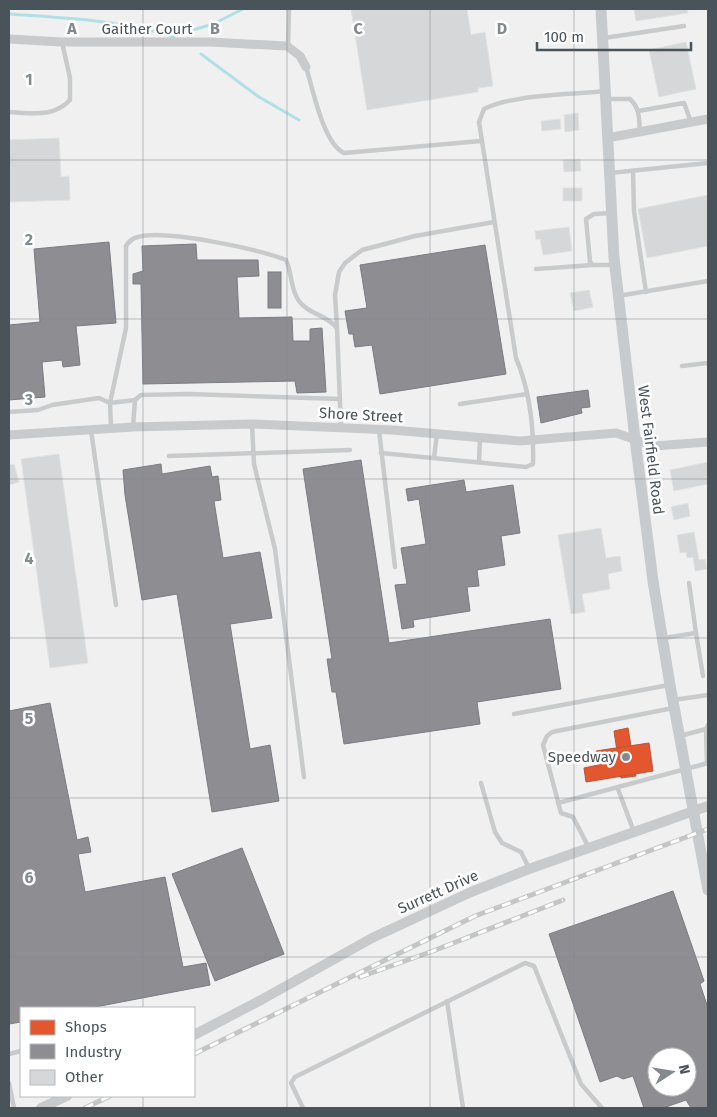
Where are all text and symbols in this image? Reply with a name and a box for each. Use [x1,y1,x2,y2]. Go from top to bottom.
text: A [66,19,77,38]
text: B [210,19,220,38]
text: C [353,19,363,38]
text: D [497,19,507,38]
street label: Gaither Court [102,20,193,38]
scale bar [537,20,691,52]
text: 100 m [544,28,584,46]
text: 1 [25,70,33,89]
text: 2 [25,230,33,249]
street label: West Fairfield Road [634,384,668,516]
text: 3 [24,390,33,409]
street label: Shore Street [319,404,404,426]
text: 4 [24,549,34,568]
text: 5 [25,709,34,728]
place label: Speedway [548,748,617,766]
marker: Speedway [620,751,632,763]
street label: Surrett Drive [395,866,481,918]
text: 6 [24,868,34,887]
legend [20,1007,195,1097]
text: Shops [65,1018,107,1036]
text: Industry [65,1043,122,1061]
north arrow [647,1047,697,1097]
text: N [675,1063,694,1076]
text: Other [65,1068,104,1086]

